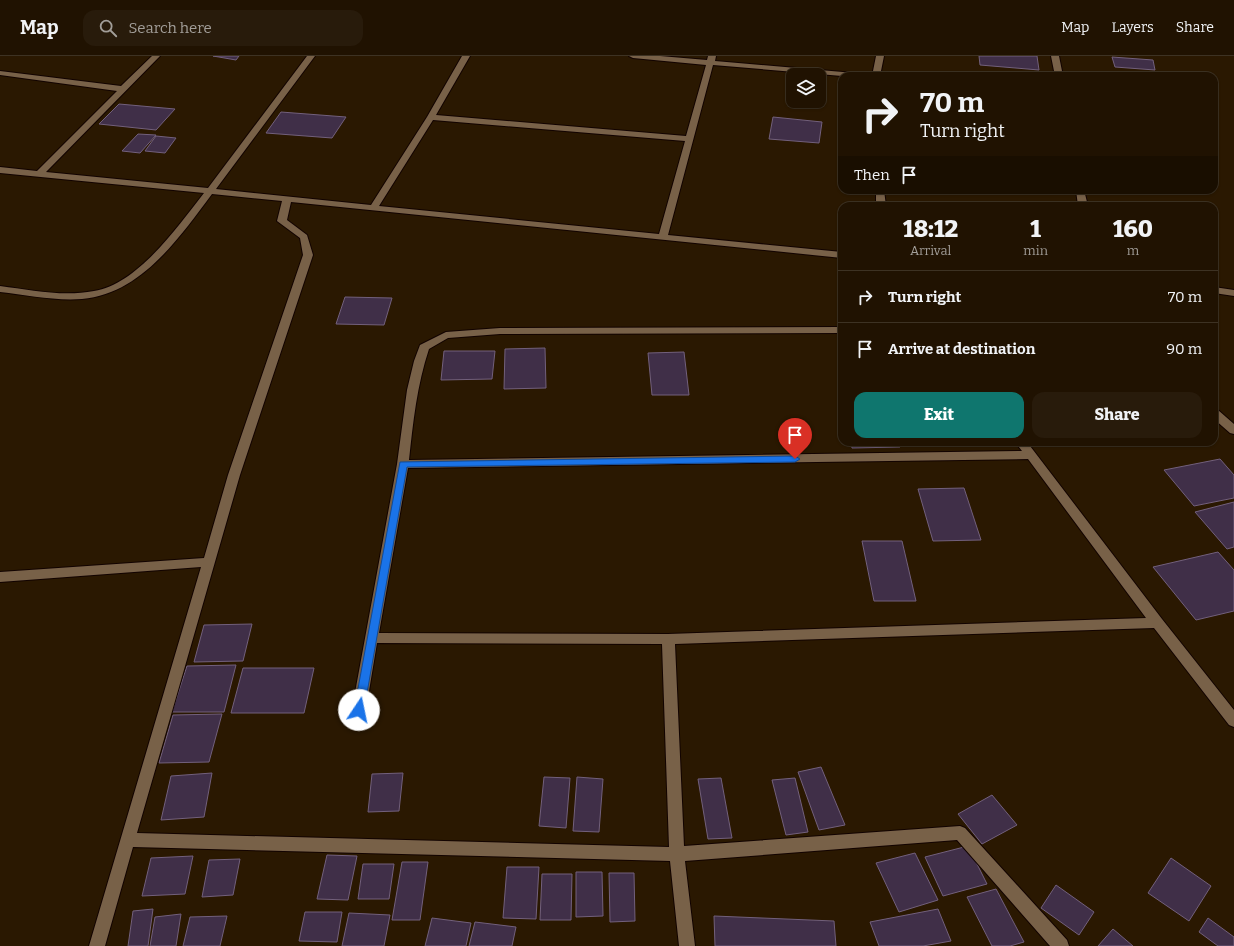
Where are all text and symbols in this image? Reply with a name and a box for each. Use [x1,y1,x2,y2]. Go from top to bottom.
search box [83,10,363,46]
text: Map [20,16,59,39]
icon: search [97,17,119,39]
text: Search here [129,19,212,37]
text: Map [1061,19,1089,36]
text: Layers [1111,19,1154,36]
text: Share [1176,19,1214,36]
map controls [786,68,826,108]
button: layers [786,68,826,108]
text: 70 m [920,86,984,119]
icon: right [854,88,906,140]
text: Turn right [920,120,1005,142]
icon: arrive [898,164,920,186]
text: Then [854,166,890,184]
text: 18:12 [903,215,958,243]
text: 1 [1030,215,1041,243]
text: 160 [1113,215,1153,243]
text: Arrival [910,243,951,258]
text: min [1023,243,1048,258]
text: m [1127,243,1139,258]
icon: right [854,286,876,308]
text: Turn right [888,288,961,306]
text: 70 m [1168,288,1202,306]
icon: arrive [854,338,876,360]
text: Arrive at destination [888,340,1035,358]
text: 90 m [1166,340,1202,358]
button: Exit [854,392,1024,438]
button: Share [1032,392,1202,438]
pin [778,418,812,459]
icon: arrive [784,424,806,446]
position arrow [338,689,380,731]

